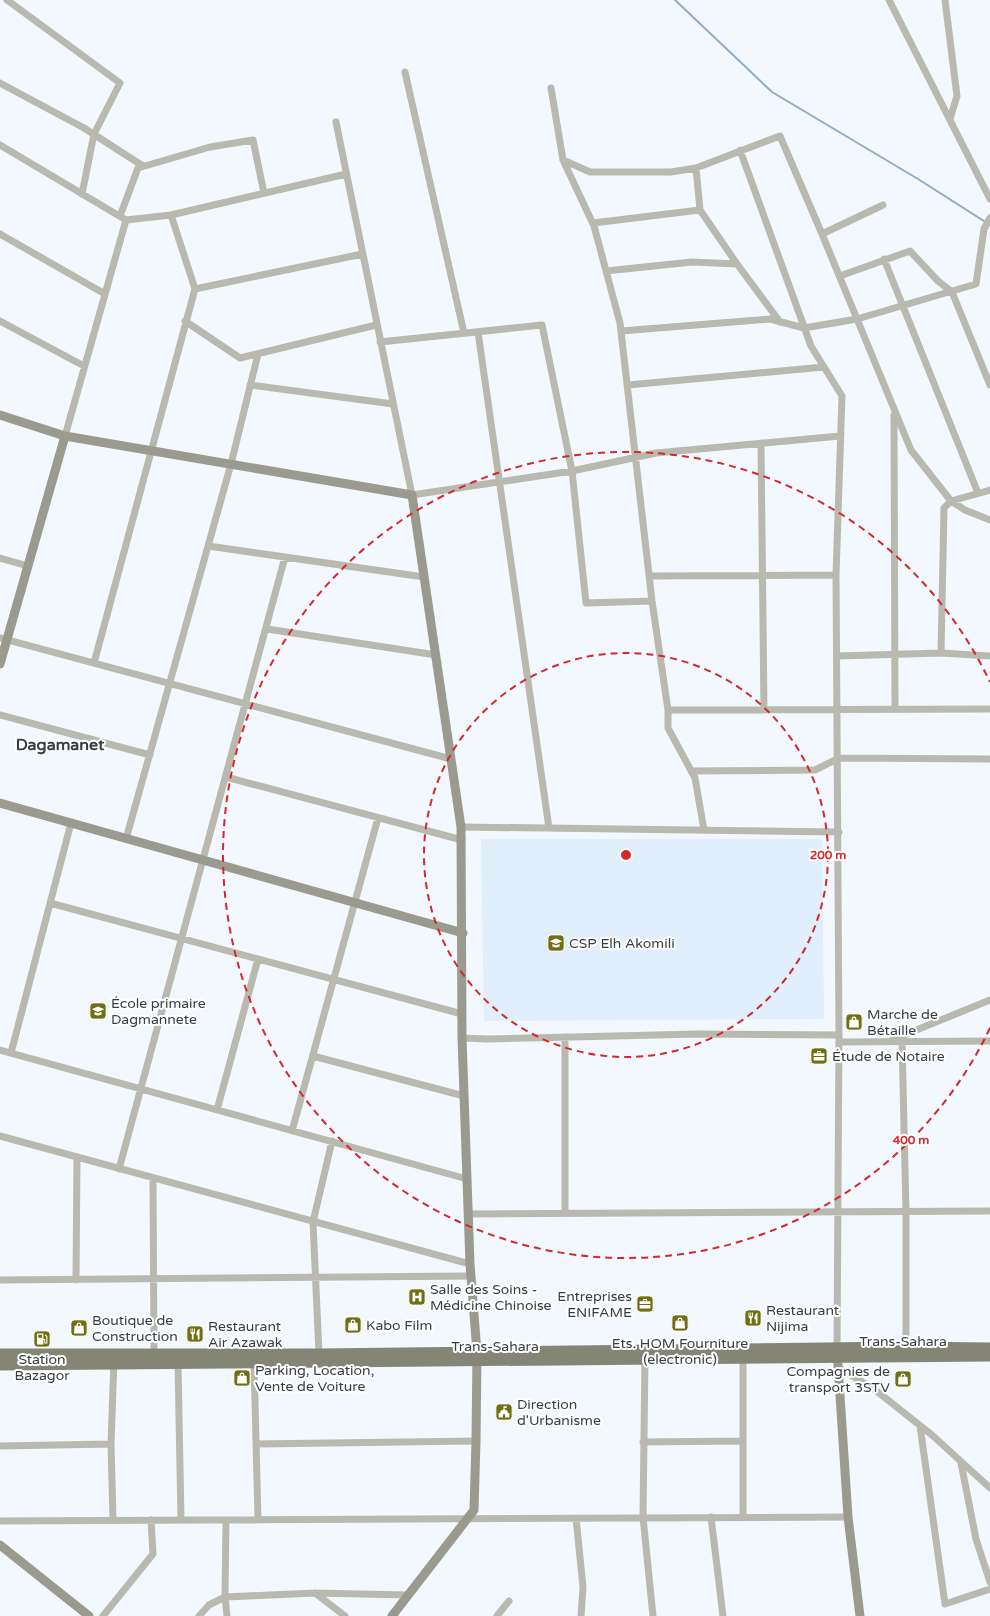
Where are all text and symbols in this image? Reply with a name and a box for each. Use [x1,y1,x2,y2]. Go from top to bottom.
district label: Dagamanet [16,735,105,755]
centre of rings [619,848,633,862]
text: 200 m [810,848,846,862]
school or university icon: CSP Elh Akomili [546,933,566,953]
place label: CSP Elh Akomili [569,935,675,952]
place label: École primaire Dagmannete [111,995,206,1028]
school or university icon: École primaire Dagmannete [88,1001,108,1021]
place label: Marche de Bétaille [867,1006,938,1039]
shop icon: Marche de Bétaille [844,1012,864,1032]
office icon: Étude de Notaire [809,1046,829,1066]
place label: Étude de Notaire [832,1048,945,1065]
text: 400 m [893,1133,929,1147]
place label: Salle des Soins - Médicine Chinoise [430,1281,552,1314]
hospital icon: Salle des Soins - Médicine Chinoise [407,1287,427,1307]
place label: Entreprises ENIFAME [557,1288,632,1321]
office icon: Entreprises ENIFAME [635,1294,655,1314]
place label: Restaurant Nijima [766,1302,840,1335]
restaurant icon: Restaurant Nijima [743,1308,763,1328]
place label: Boutique de Construction [92,1312,178,1345]
shop icon: Ets. HOM Fourniture (electronic) [670,1313,690,1333]
shop icon: Kabo Film [343,1315,363,1335]
place label: Kabo Film [366,1317,432,1334]
shop icon: Boutique de Construction [69,1318,89,1338]
place label: Restaurant Air Azawak [208,1318,283,1351]
restaurant icon: Restaurant Air Azawak [185,1324,205,1344]
fuel station icon: Station Bazagor [32,1329,52,1349]
street label: Trans-Sahara [859,1333,947,1350]
place label: Ets. HOM Fourniture (electronic) [612,1335,748,1368]
street label: Trans-Sahara [451,1338,539,1355]
place label: Station Bazagor [14,1351,70,1384]
place label: Parking, Location, Vente de Voiture [255,1362,374,1395]
place label: Compagnies de transport 3STV [787,1363,890,1396]
shop icon: Parking, Location, Vente de Voiture [232,1368,252,1388]
shop icon: Compagnies de transport 3STV [893,1369,913,1389]
place label: Direction d'Urbanisme [517,1396,601,1429]
public building icon: Direction d'Urbanisme [494,1402,514,1422]

